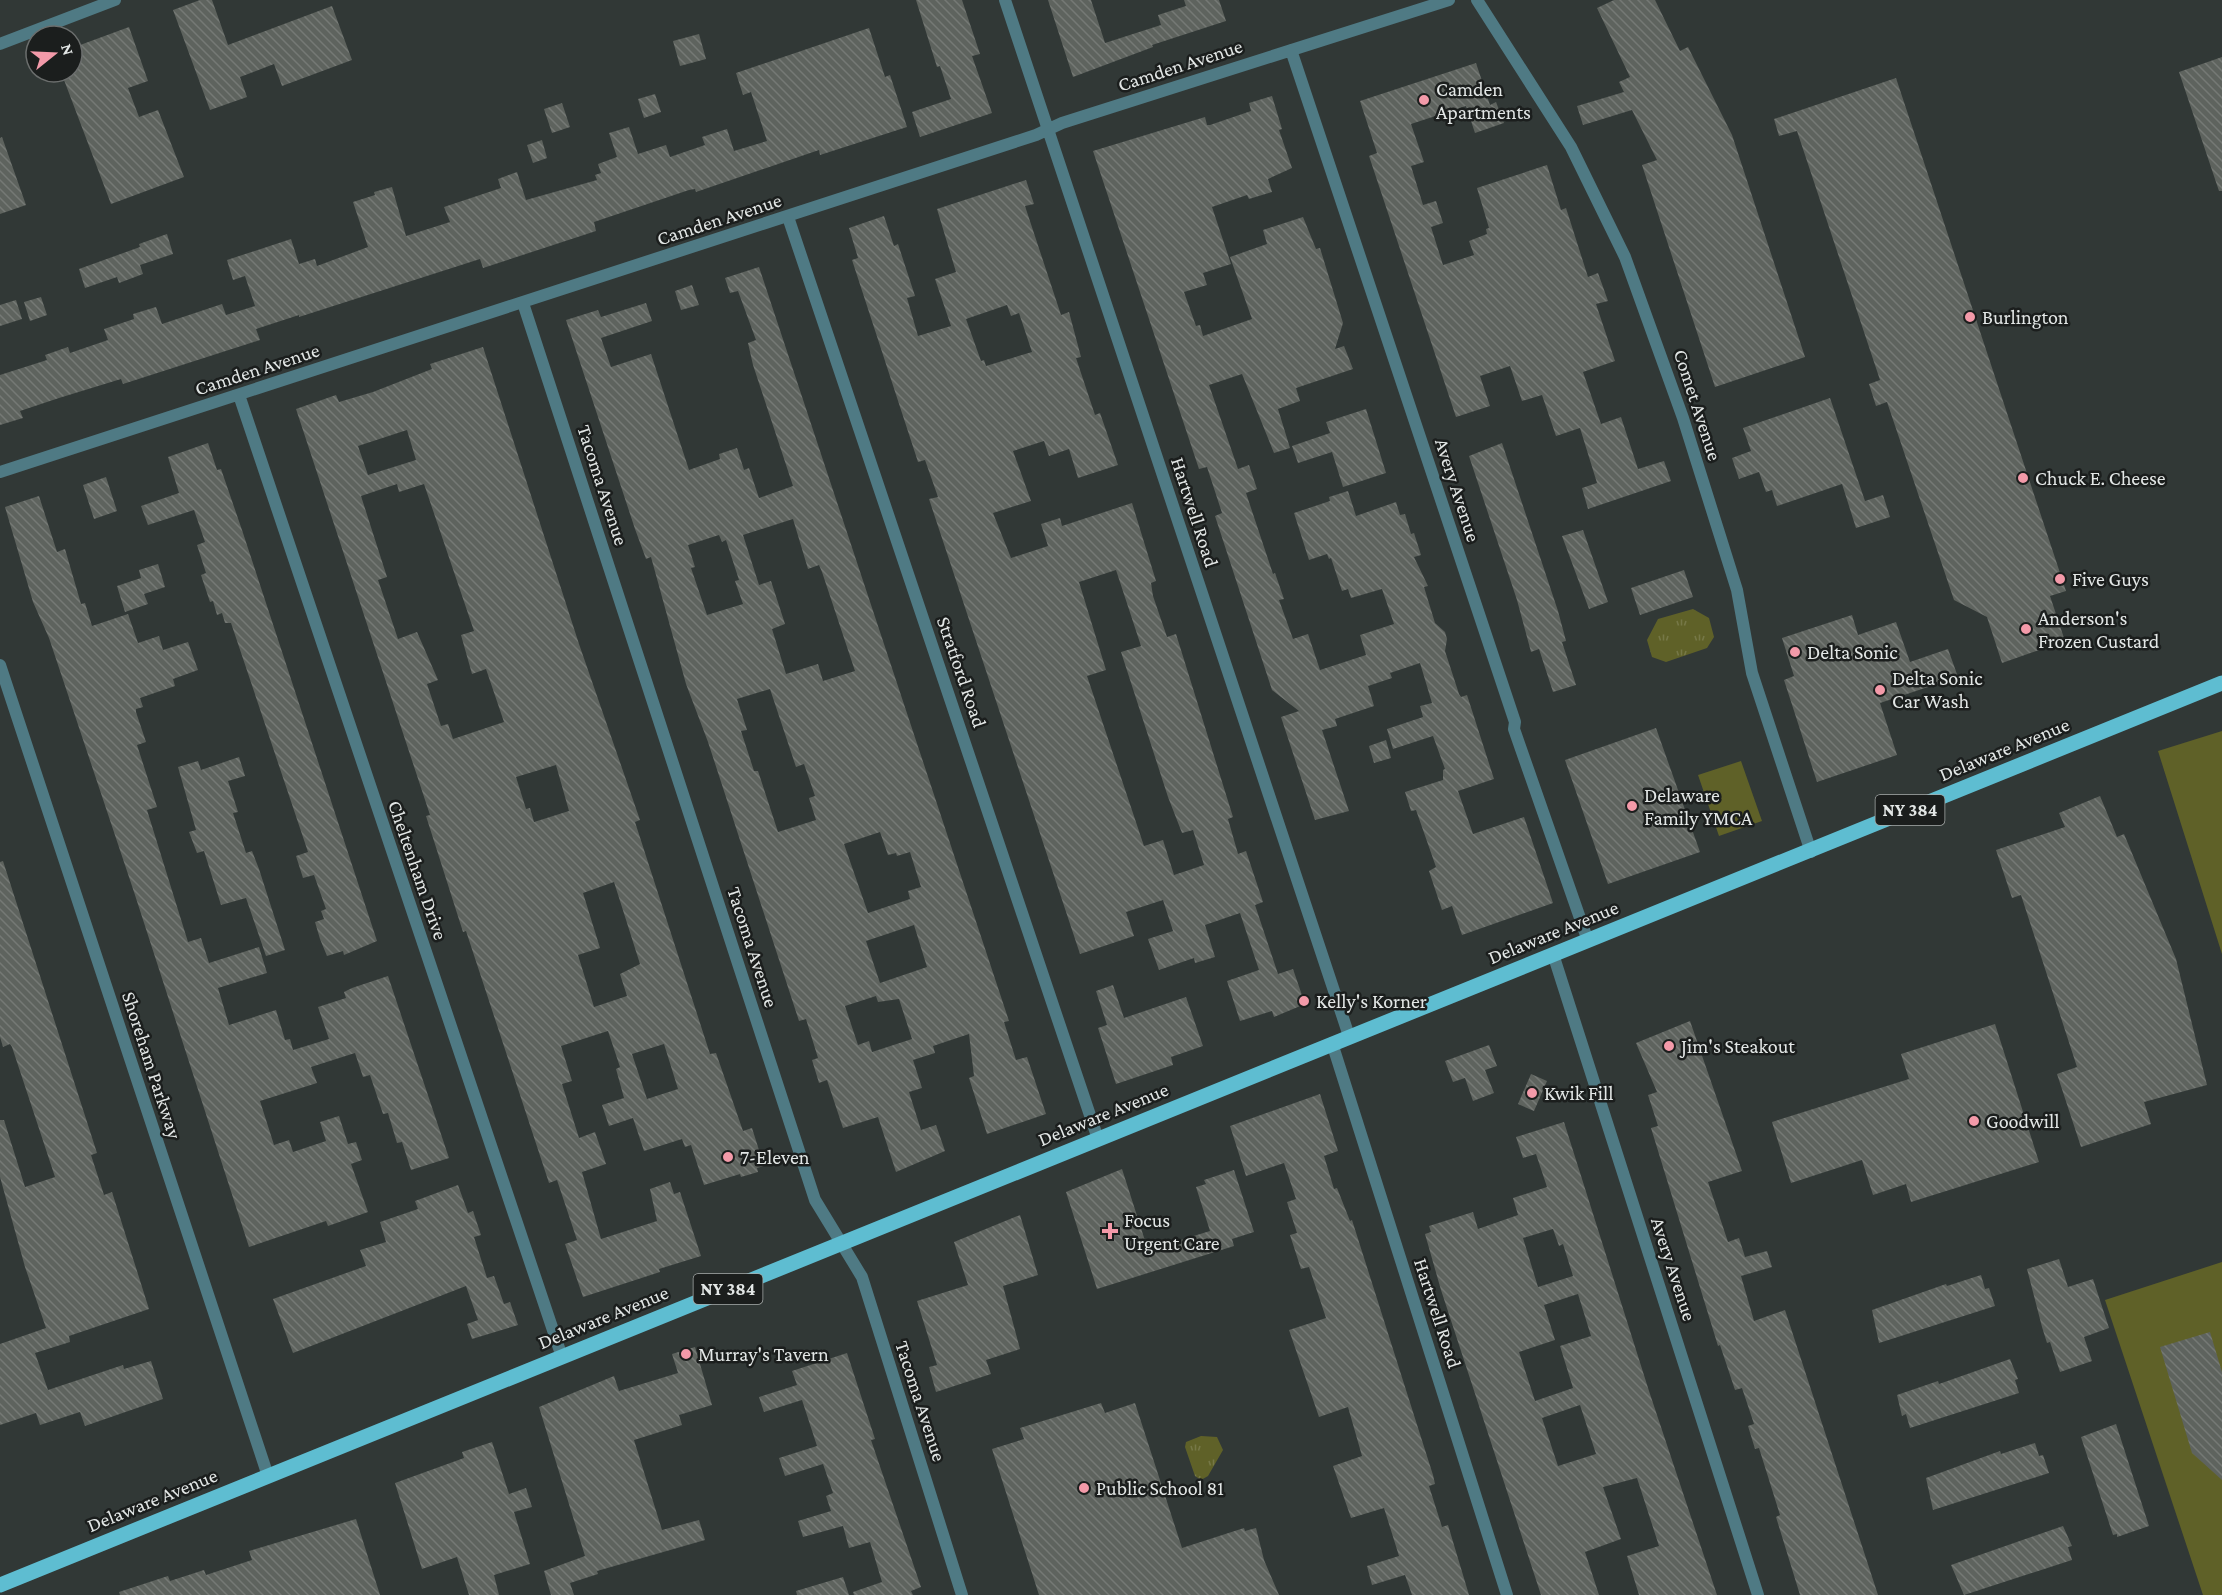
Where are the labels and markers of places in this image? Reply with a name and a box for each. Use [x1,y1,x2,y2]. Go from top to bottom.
place label: Camden Apartments [1436,78,1531,124]
marker: Camden Apartments [1417,93,1431,107]
place label: Burlington [1982,306,2069,329]
marker: Burlington [1963,310,1977,324]
place label: Chuck E. Cheese [2035,467,2166,489]
marker: Chuck E. Cheese [2016,471,2030,485]
place label: Five Guys [2072,568,2149,591]
marker: Five Guys [2053,572,2067,586]
place label: Anderson's Frozen Custard [2038,607,2160,652]
marker: Anderson's Frozen Custard [2019,622,2033,636]
place label: Delta Sonic [1807,641,1898,663]
marker: Delta Sonic [1788,645,1802,659]
place label: Delta Sonic Car Wash [1892,667,1983,712]
marker: Delta Sonic Car Wash [1873,683,1887,697]
place label: Delaware Family YMCA [1644,784,1753,830]
marker: Delaware Family YMCA [1625,799,1639,813]
place label: Kelly's Korner [1316,990,1427,1013]
marker: Kelly's Korner [1297,994,1311,1008]
place label: Jim's Steakout [1679,1035,1795,1058]
marker: Jim's Steakout [1662,1039,1676,1053]
place label: Kwik Fill [1544,1082,1614,1104]
marker: Kwik Fill [1525,1086,1539,1100]
place label: Goodwill [1986,1110,2060,1132]
marker: Goodwill [1967,1114,1981,1128]
place label: 7-Eleven [740,1146,810,1168]
marker: 7-Eleven [721,1150,735,1164]
place label: Focus Urgent Care [1124,1209,1220,1255]
marker: Focus Urgent Care [1101,1222,1119,1240]
place label: Murray's Tavern [698,1343,829,1366]
marker: Murray's Tavern [679,1347,693,1361]
place label: Public School 81 [1096,1477,1224,1499]
marker: Public School 81 [1077,1481,1091,1495]

